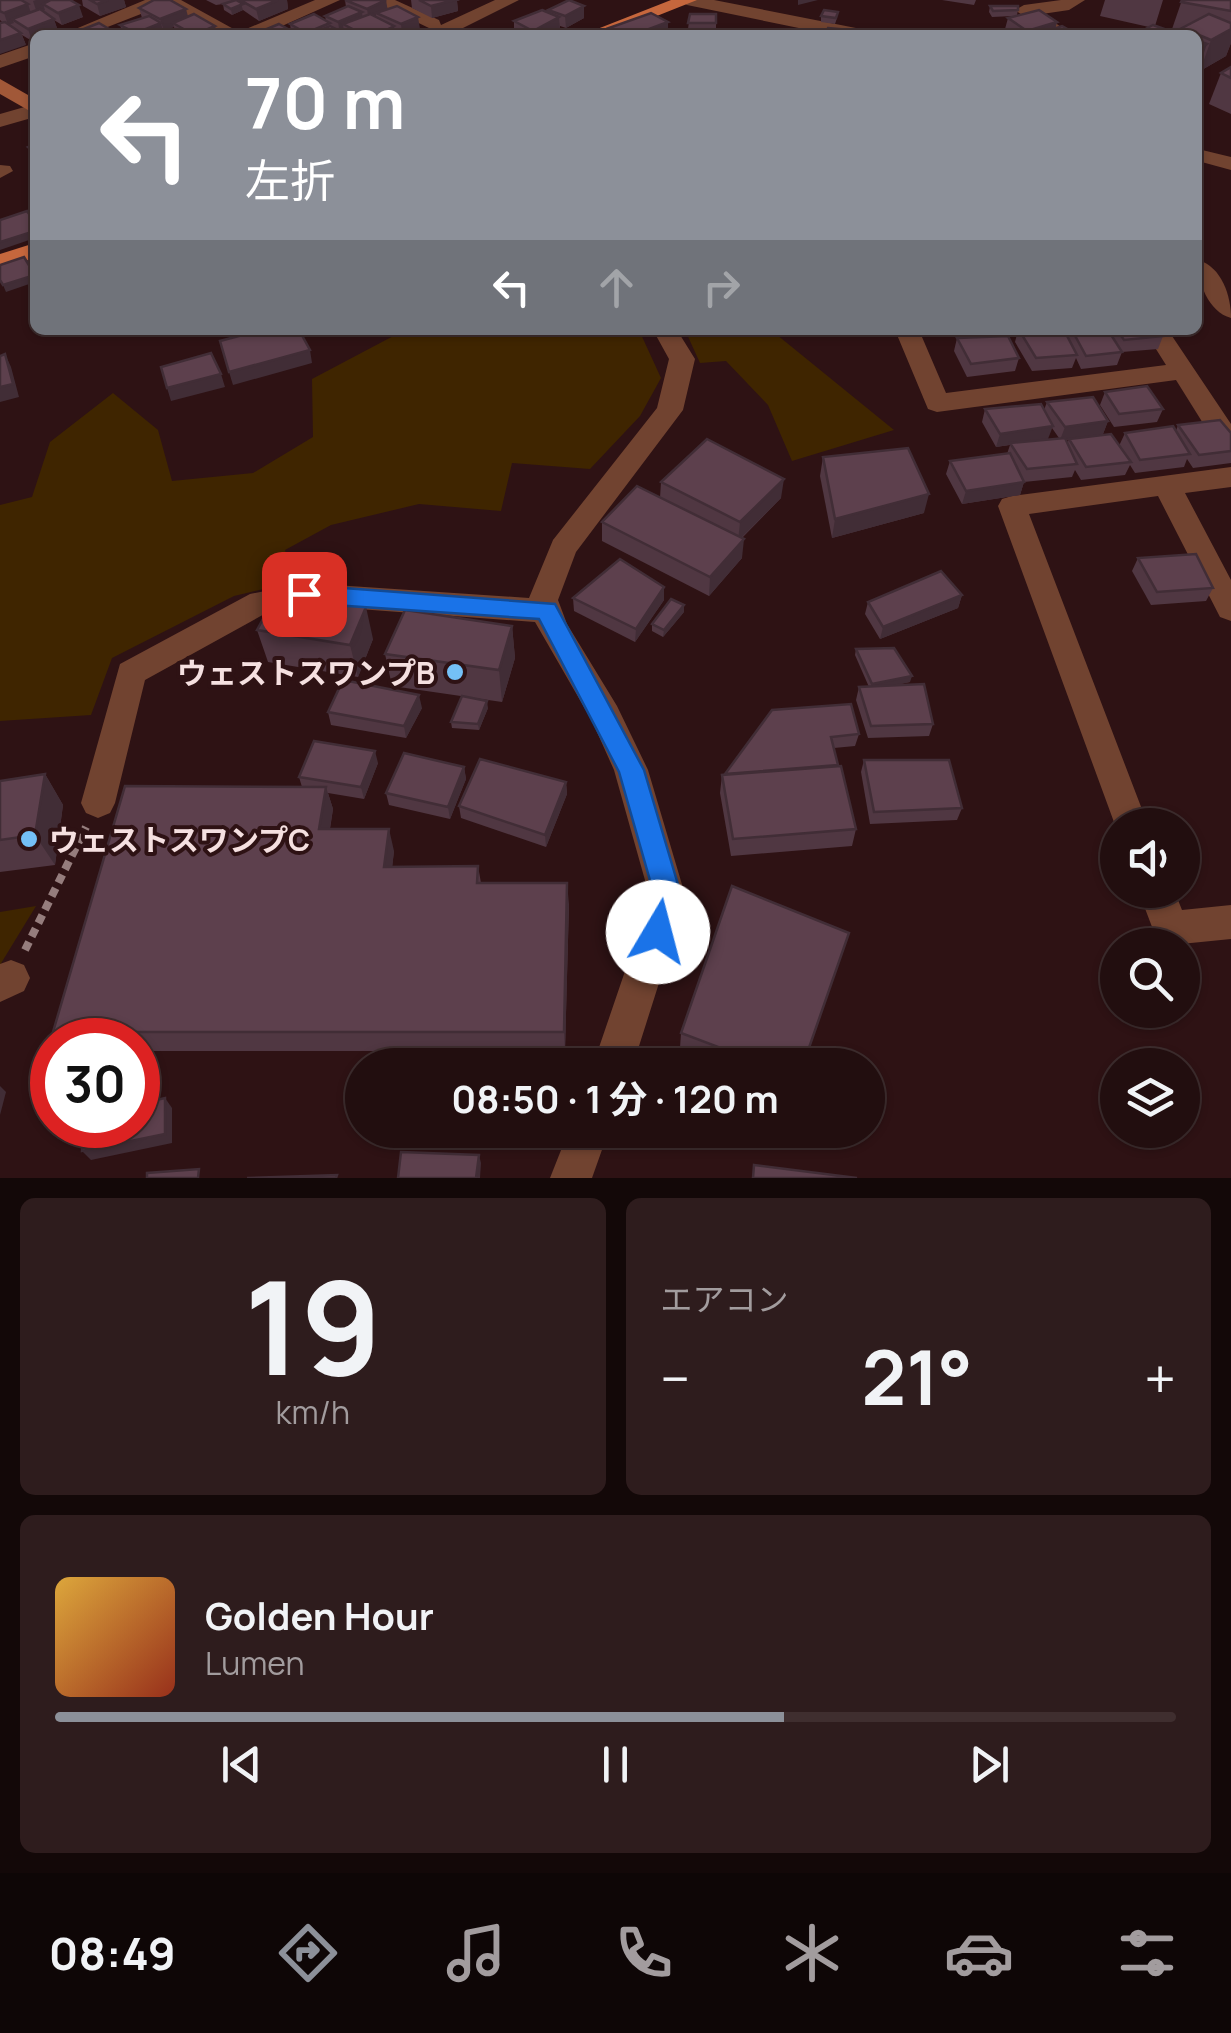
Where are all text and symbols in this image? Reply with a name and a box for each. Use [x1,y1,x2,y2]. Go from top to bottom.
text: 70 m [245,54,405,150]
icon: left [80,70,210,200]
text: 左折 [245,149,335,211]
icon: left [484,260,539,315]
icon: ahead [589,260,644,315]
icon: right [694,260,749,315]
pin [262,552,347,637]
icon: arrive [277,567,332,622]
place label: ウェストスワンプB [177,652,435,693]
marker: ウェストスワンプB [444,661,466,683]
map controls [1100,808,1200,1148]
button: sound [1100,808,1200,908]
place label: ウェストスワンプC [49,819,310,860]
marker: ウェストスワンプC [18,828,40,850]
position arrow [606,880,710,984]
button: search [1100,928,1200,1028]
speed limit sign: 30 [30,1018,160,1148]
button: layers [1100,1048,1200,1148]
text: 08:50 · 1 分 · 120 m [451,1072,779,1124]
text: 19 [244,1236,382,1414]
text: エアコン [661,1277,789,1321]
text: 21° [862,1325,973,1428]
text: − [661,1340,690,1416]
text: + [1144,1340,1176,1416]
text: km/h [276,1390,350,1434]
text: Golden Hour [205,1589,434,1641]
text: Lumen [205,1641,305,1685]
icon: previous [214,1737,269,1792]
icon: pause [588,1737,643,1792]
icon: next [962,1737,1017,1792]
icon: directions [273,1918,343,1988]
icon: music [441,1918,511,1988]
icon: phone [609,1918,679,1988]
icon: climate [777,1918,847,1988]
icon: car [944,1918,1014,1988]
icon: filters [1112,1918,1182,1988]
text: 08:49 [49,1922,176,1984]

